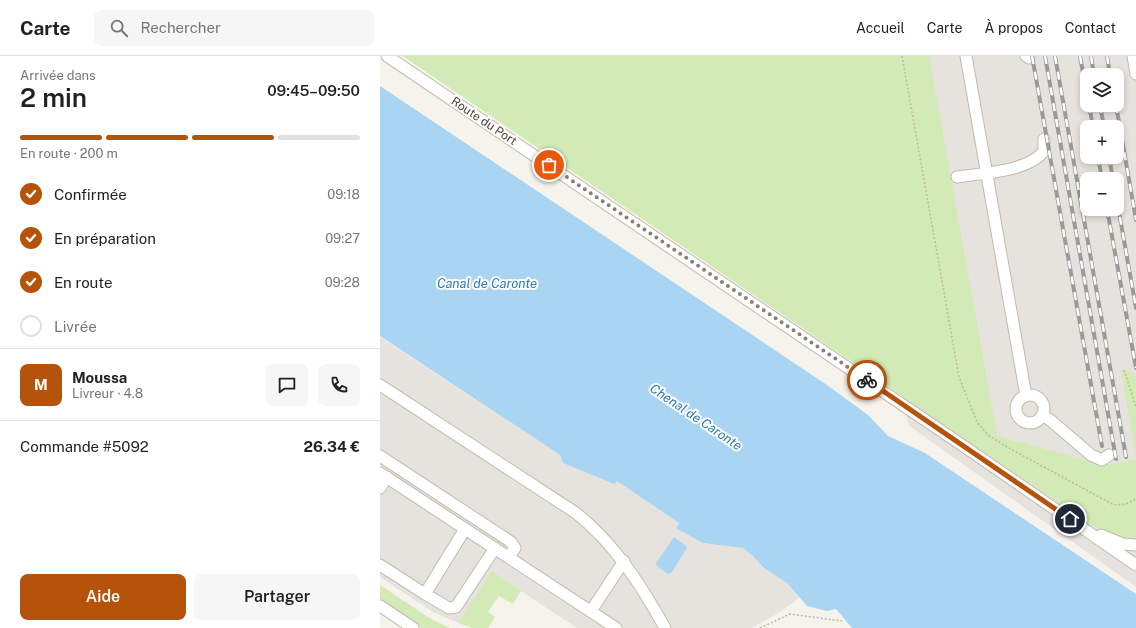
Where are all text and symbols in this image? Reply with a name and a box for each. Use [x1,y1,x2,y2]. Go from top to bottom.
search box [94,10,374,46]
text: Carte [20,17,70,39]
icon: search [108,17,130,39]
text: Rechercher [140,19,221,36]
text: Accueil [856,20,905,36]
text: Carte [927,20,963,36]
text: À propos [985,20,1043,36]
text: Contact [1065,20,1116,36]
text: Arrivée dans [20,68,96,83]
map controls [1080,68,1124,216]
button: layers [1080,68,1124,112]
text: 2 min [20,82,87,113]
text: 09:45–09:50 [267,82,360,99]
street label: Route du Port [449,94,520,148]
button: + [1080,120,1124,164]
text: En route · 200 m [20,146,118,161]
pin [532,148,566,182]
icon: bag [538,154,560,176]
button: − [1080,172,1124,216]
icon: check [20,183,42,205]
text: Confirmée [54,186,127,203]
text: 09:18 [327,187,360,202]
icon: check [20,227,42,249]
text: En préparation [54,230,156,247]
text: 09:27 [325,231,360,246]
icon: check [20,271,42,293]
text: En route [54,274,112,291]
text: 09:28 [325,275,360,290]
water label: Canal de Caronte [437,276,537,291]
text: Livrée [54,318,97,335]
courier [847,360,887,400]
button: chat [266,364,308,406]
button: phone [318,364,360,406]
text: Moussa [72,369,127,386]
icon: bike [856,369,878,391]
text: M [34,376,48,393]
water label: Chenal de Caronte [647,381,745,453]
text: Livreur · 4.8 [72,386,143,401]
text: Commande #5092 [20,438,149,455]
text: 26.34 € [304,438,360,455]
pin [1053,502,1087,536]
icon: home [1059,508,1081,530]
button: Aide [20,574,186,620]
button: Partager [194,574,360,620]

